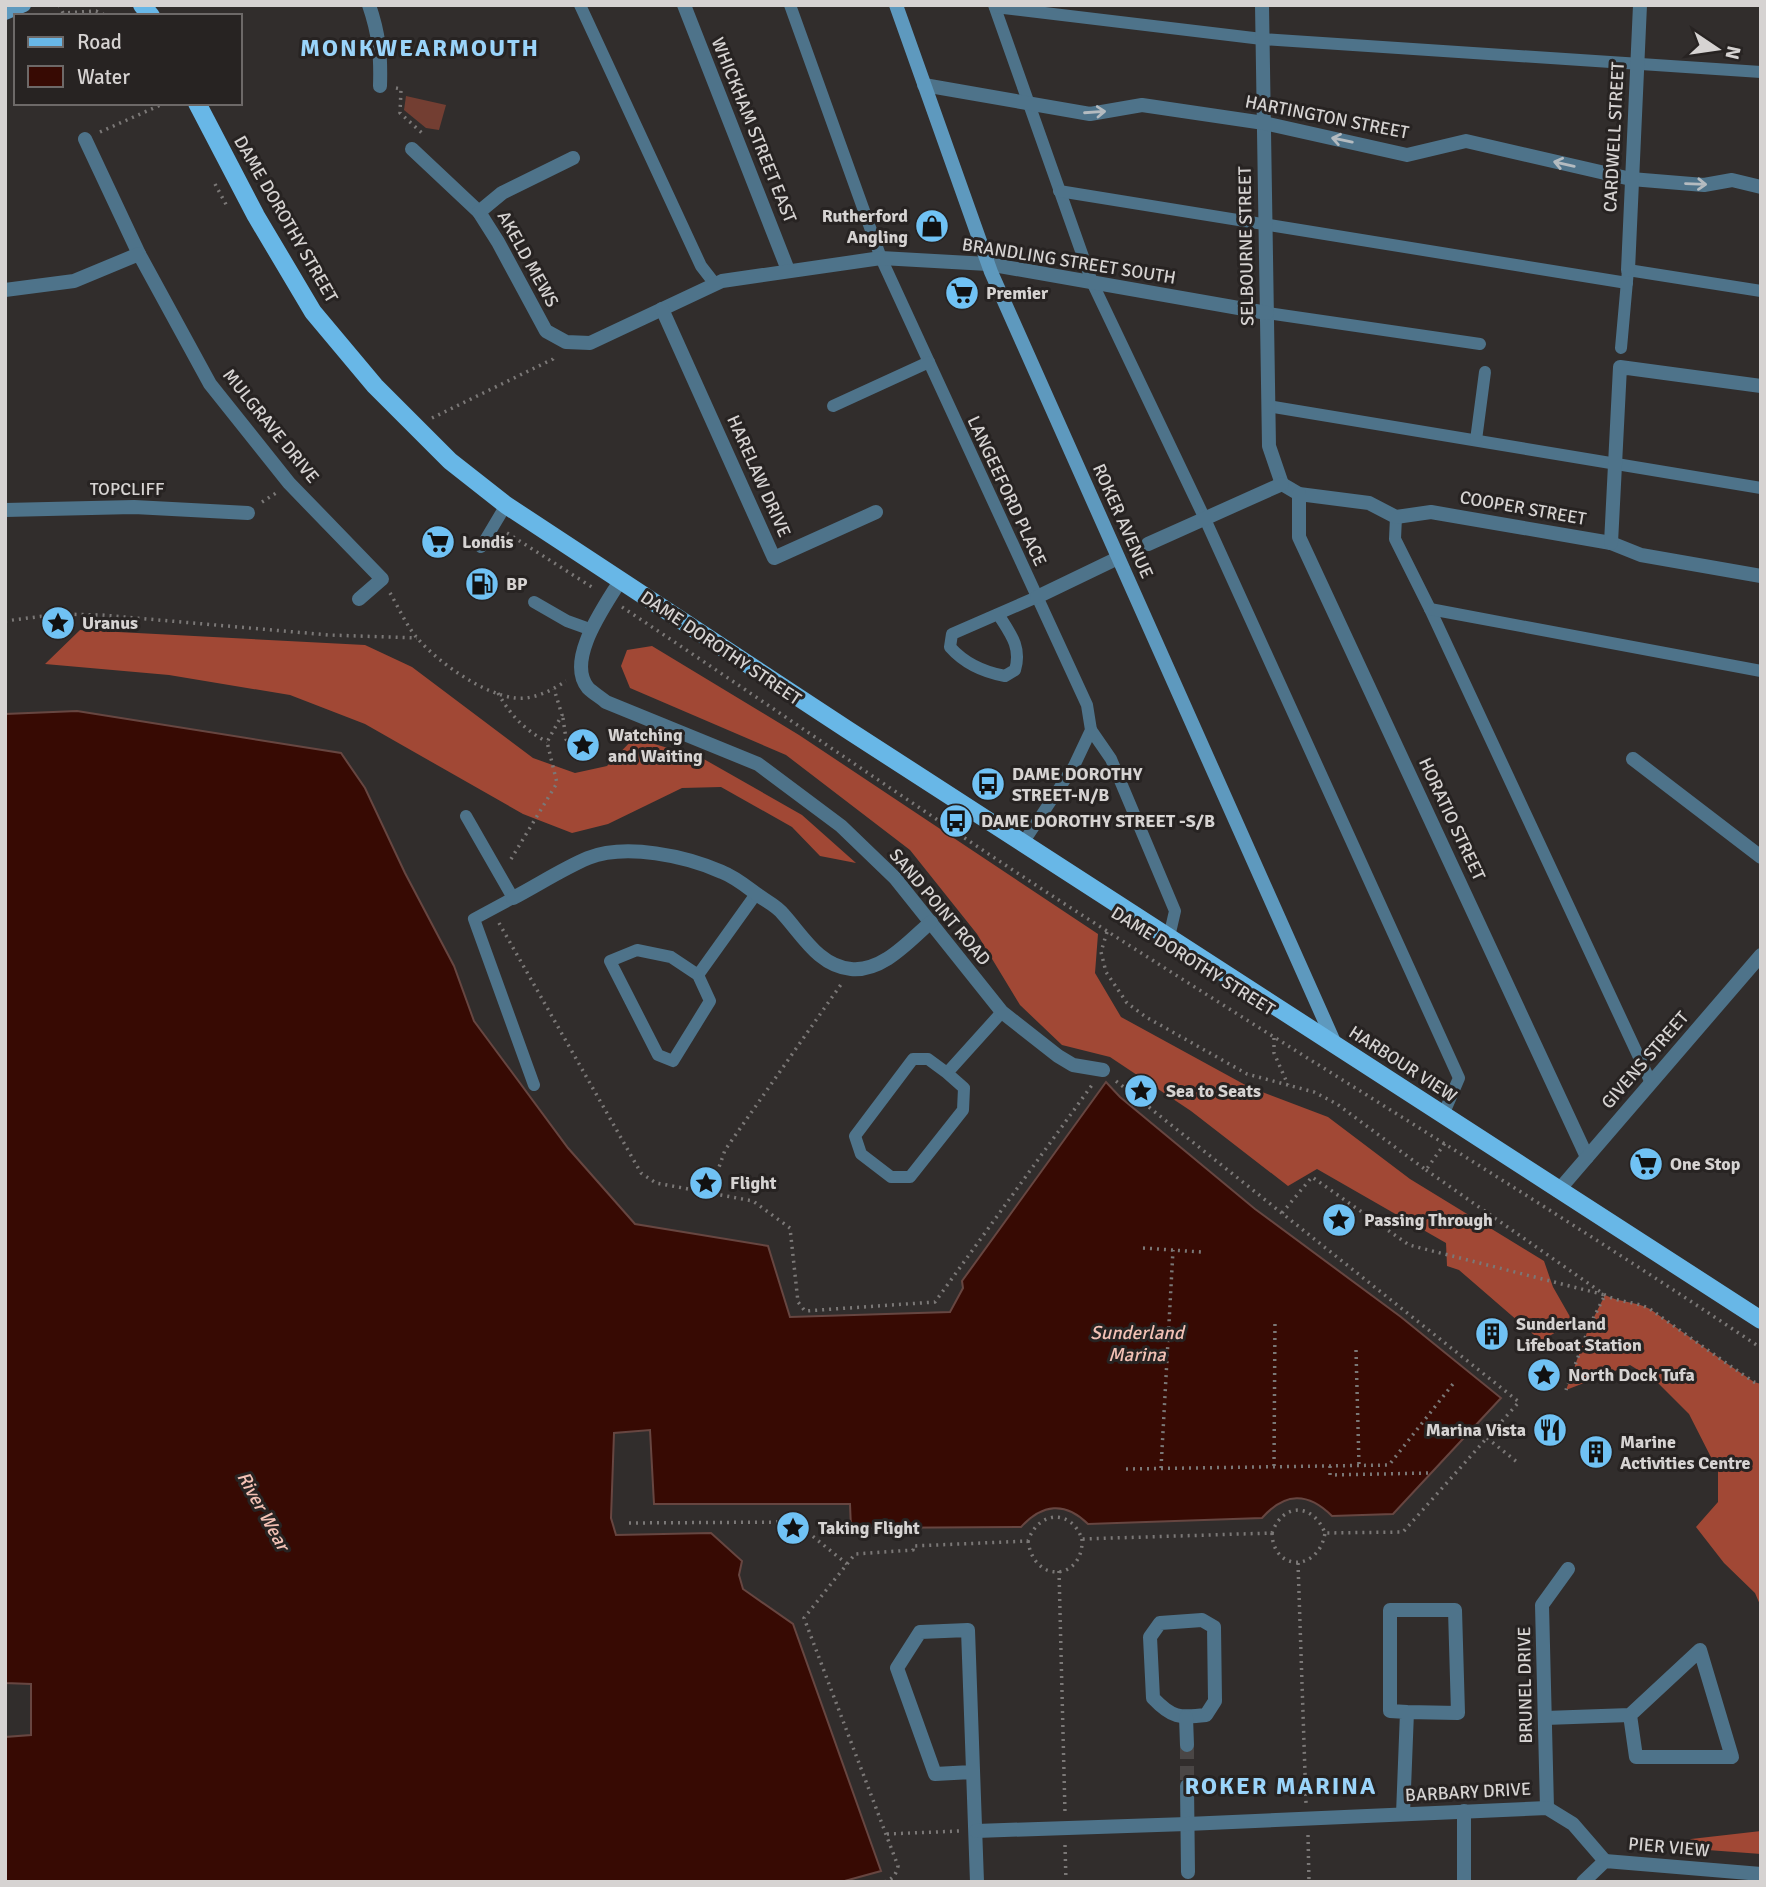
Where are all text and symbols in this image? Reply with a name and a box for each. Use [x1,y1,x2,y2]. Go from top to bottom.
legend [14,14,242,105]
north arrow [1682,14,1752,84]
text: Road [77,29,122,55]
district label: MONKWEARMOUTH [300,33,540,63]
street label: WHICKHAM STREET EAST [707,34,801,226]
text: N [1719,43,1746,62]
street label: CARDWELL STREET [1599,61,1629,213]
text: Water [77,64,130,90]
street label: HARTINGTON STREET [1243,90,1411,144]
one-way arrow [1083,105,1106,118]
street label: DAME DOROTHY STREET [229,132,343,306]
one-way arrow [1331,133,1354,147]
one-way arrow [1553,157,1576,170]
street label: SELBOURNE STREET [1234,166,1258,326]
one-way arrow [1684,177,1707,190]
place label: Rutherford Angling [822,205,908,248]
street label: AKELD MEWS [493,207,563,311]
shop icon: Rutherford Angling [913,207,951,245]
street label: BRANDLING STREET SOUTH [961,233,1177,289]
supermarket icon: Premier [943,274,981,312]
place label: Premier [986,282,1049,304]
street label: MULGRAVE DRIVE [218,364,324,488]
street label: HARELAW DRIVE [722,411,796,541]
street label: LANGEEFORD PLACE [963,412,1051,570]
street label: ROKER AVENUE [1088,460,1158,582]
street label: TOPCLIFF [90,478,164,500]
street label: COOPER STREET [1458,486,1588,530]
supermarket icon: Londis [419,523,457,561]
place label: Londis [462,531,514,553]
fuel station icon: BP [463,565,501,603]
place label: BP [506,573,528,595]
street label: DAME DOROTHY STREET [637,586,806,710]
place icon: Uranus [39,604,77,642]
place label: Uranus [82,612,138,634]
place label: Watching and Waiting [608,724,703,767]
place icon: Watching and Waiting [564,726,602,764]
street label: HORATIO STREET [1414,754,1490,884]
place label: DAME DOROTHY STREET-N/B [1012,763,1143,806]
bus stop icon: DAME DOROTHY STREET-N/B [969,765,1007,803]
bus stop icon: DAME DOROTHY STREET -S/B [937,802,975,840]
place label: DAME DOROTHY STREET -S/B [981,810,1215,832]
street label: SAND POINT ROAD [885,844,995,970]
street label: DAME DOROTHY STREET [1107,902,1279,1020]
street label: GIVENS STREET [1597,1007,1693,1113]
street label: HARBOUR VIEW [1345,1021,1461,1107]
place icon: Sea to Seats [1122,1072,1160,1110]
place label: Sea to Seats [1166,1080,1261,1102]
supermarket icon: One Stop [1627,1145,1665,1183]
place label: One Stop [1670,1153,1741,1175]
place icon: Flight [687,1164,725,1202]
place label: Flight [730,1172,777,1194]
place icon: Passing Through [1320,1201,1358,1239]
place label: Passing Through [1364,1209,1493,1231]
place label: Sunderland Lifeboat Station [1516,1313,1642,1356]
building icon: Sunderland Lifeboat Station [1473,1315,1511,1353]
water label: Sunderland Marina [1090,1321,1186,1367]
place icon: North Dock Tufa [1525,1356,1563,1394]
place label: North Dock Tufa [1568,1364,1695,1386]
restaurant icon: Marina Vista [1531,1411,1569,1449]
place label: Marina Vista [1426,1419,1526,1441]
place label: Marine Activities Centre [1620,1431,1751,1474]
building icon: Marine Activities Centre [1577,1433,1615,1471]
water label: River Wear [231,1467,296,1557]
place icon: Taking Flight [774,1509,812,1547]
place label: Taking Flight [818,1517,920,1539]
street label: BRUNEL DRIVE [1513,1626,1537,1744]
district label: ROKER MARINA [1185,1771,1377,1801]
street label: BARBARY DRIVE [1404,1778,1532,1806]
street label: PIER VIEW [1627,1832,1711,1862]

